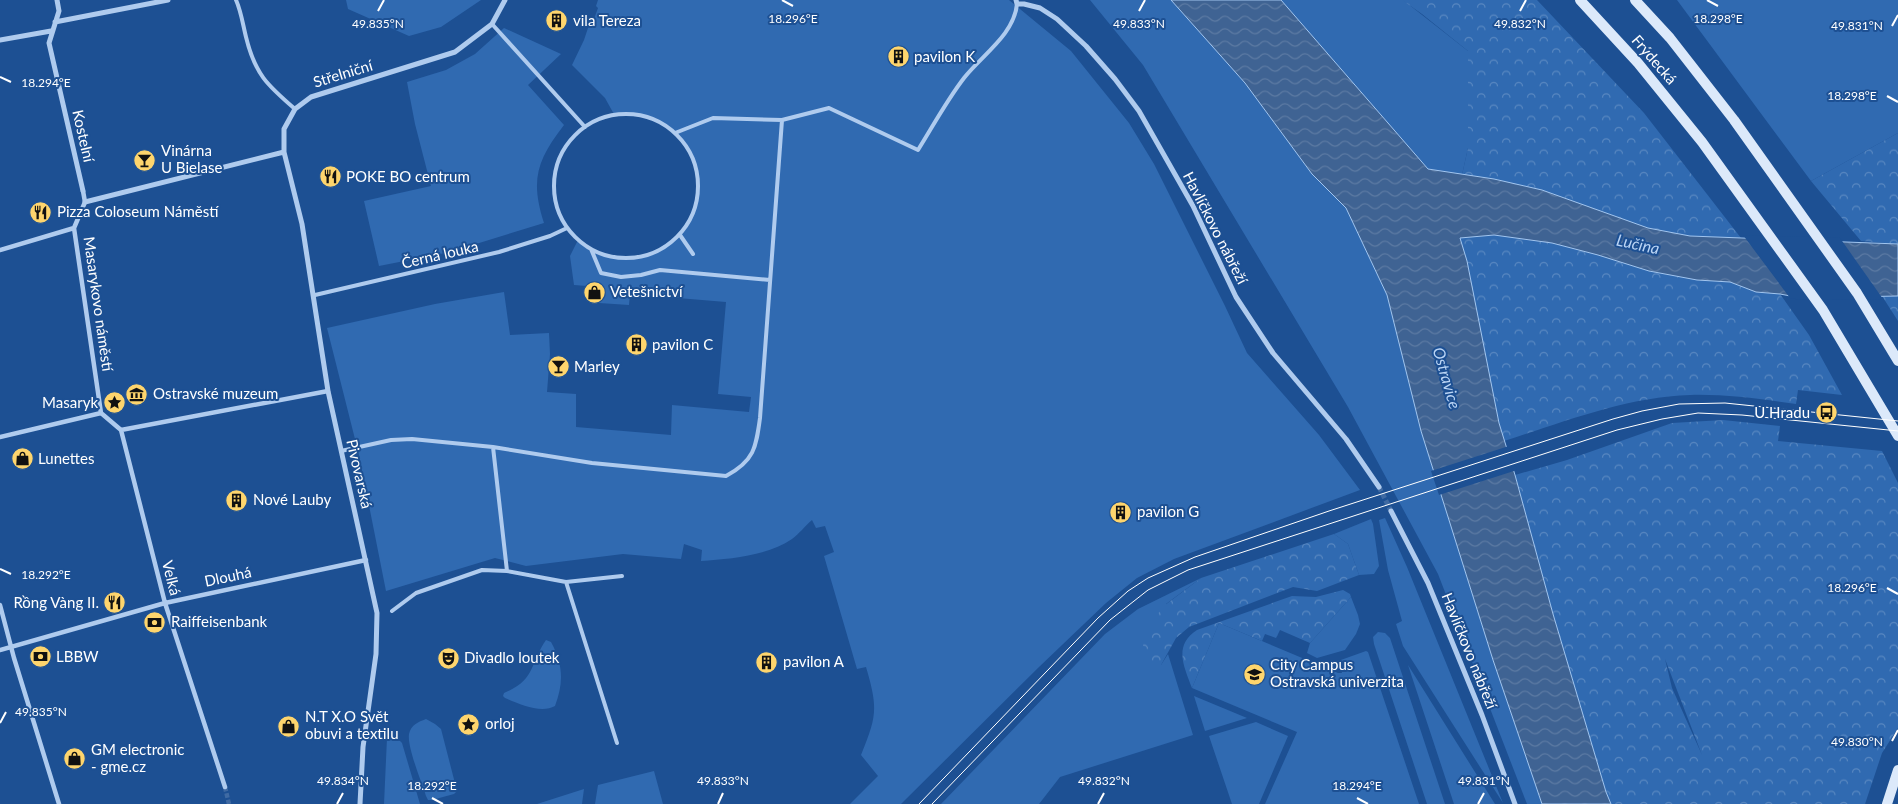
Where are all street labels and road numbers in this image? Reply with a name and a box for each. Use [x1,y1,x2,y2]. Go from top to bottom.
street label: Frýdecká [1628,31,1681,88]
street label: Střelniční [311,55,376,91]
street label: Kostelní [69,108,99,165]
street label: Havlíčkovo nábřeží [1180,168,1253,288]
street label: Masarykovo náměstí [81,236,117,373]
street label: Černá louka [400,236,480,272]
street label: Pivovarská [343,437,377,510]
street label: Velká [159,558,185,597]
street label: Dlouhá [203,562,253,590]
street label: Havlíčkovo nábřeží [1438,590,1502,713]

